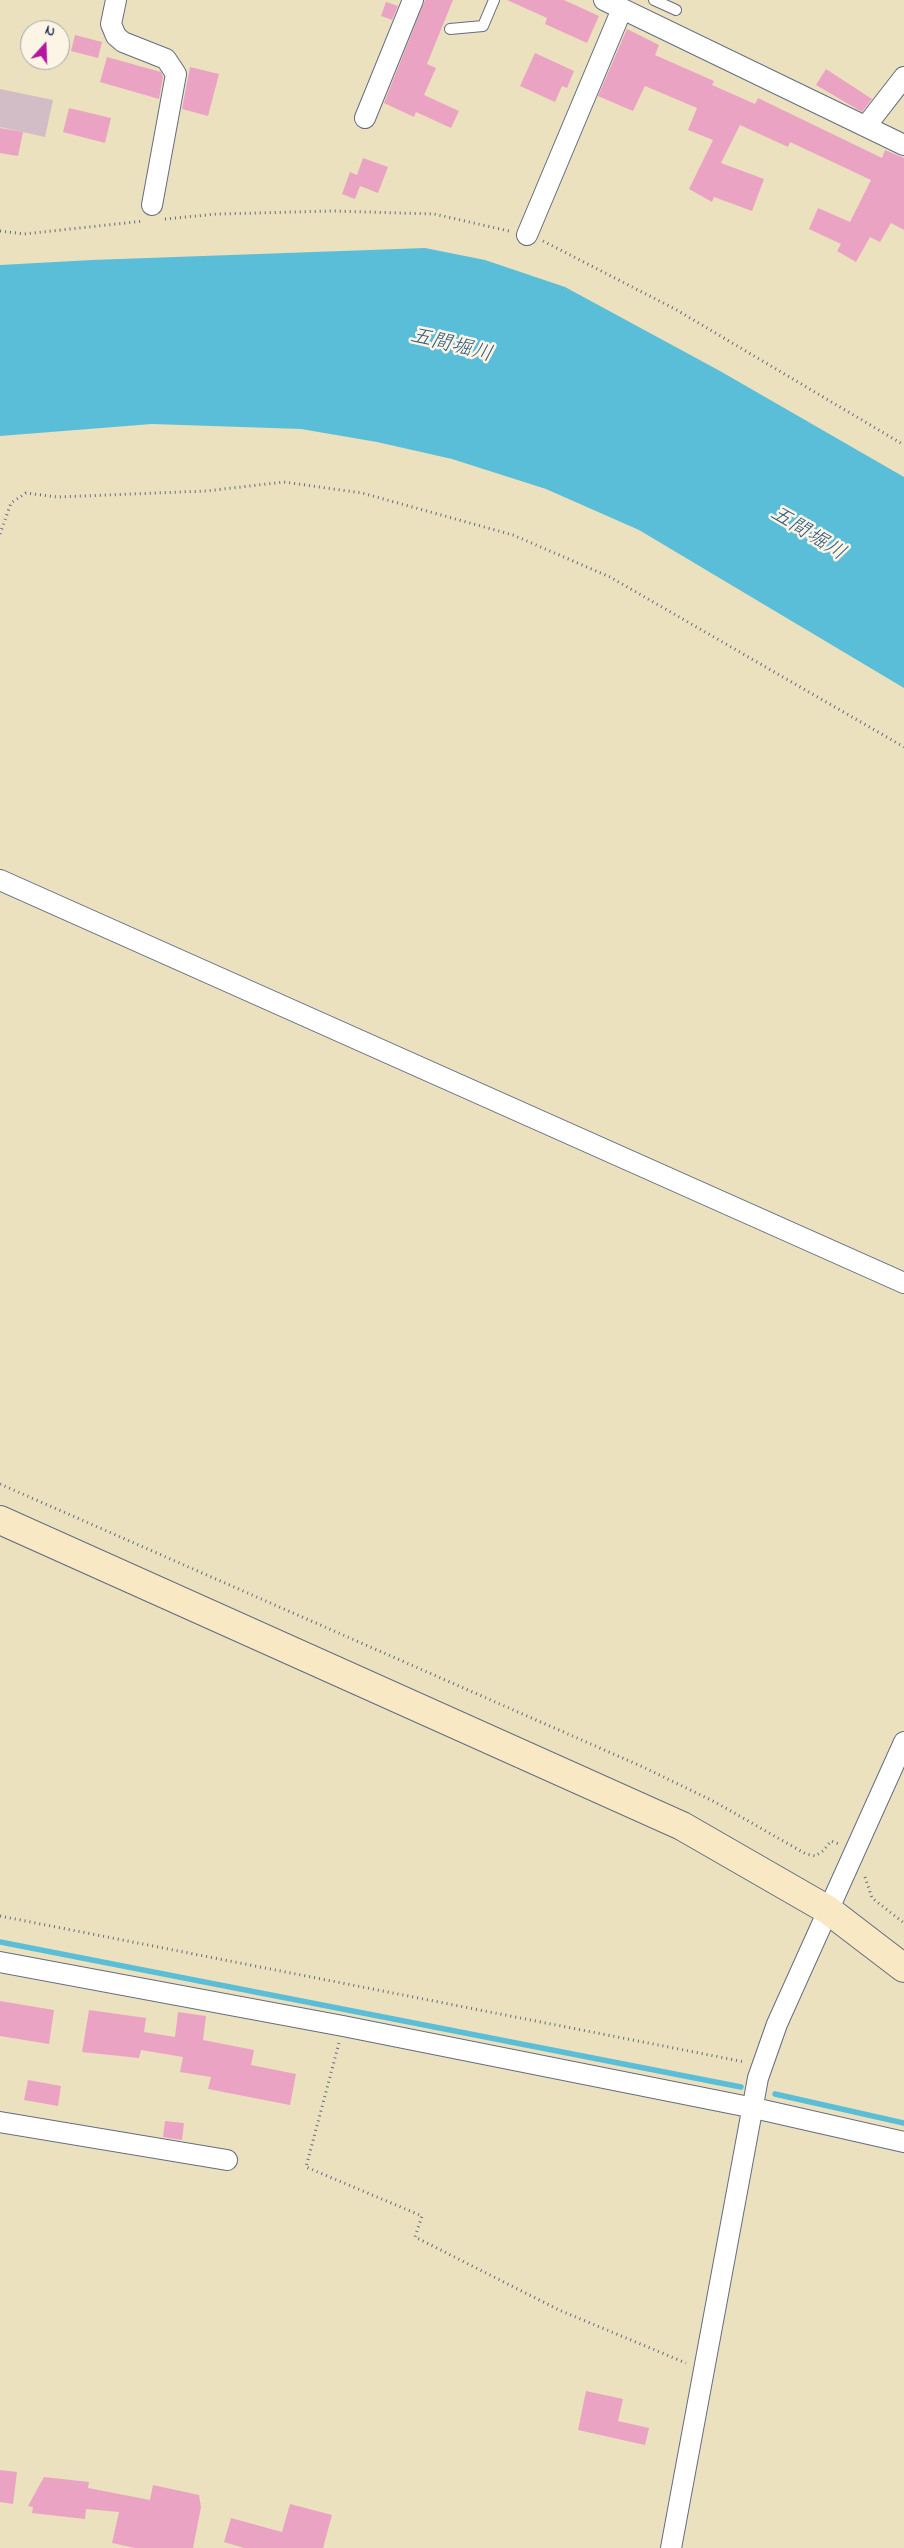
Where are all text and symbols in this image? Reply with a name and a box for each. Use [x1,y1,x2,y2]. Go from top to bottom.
north arrow [20,20,70,70]
text: N [42,20,58,43]
water label: 五間堀川 [407,325,495,369]
water label: 五間堀川 [765,502,849,568]

